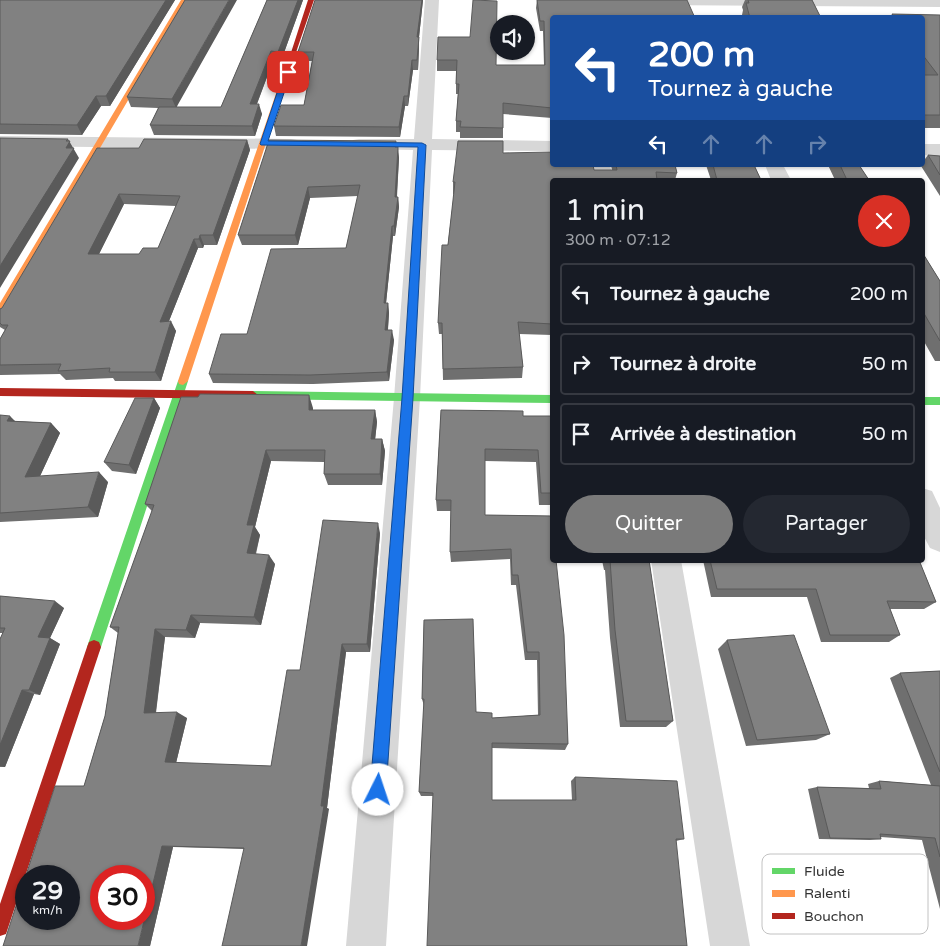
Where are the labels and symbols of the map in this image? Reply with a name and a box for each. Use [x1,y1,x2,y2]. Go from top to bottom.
pin [267,51,309,93]
position arrow [351,763,403,815]
legend [762,854,928,934]
text: Fluide [804,863,845,880]
speed limit sign: 30 [90,865,155,930]
text: Ralenti [804,885,850,902]
text: Bouchon [804,908,864,925]

